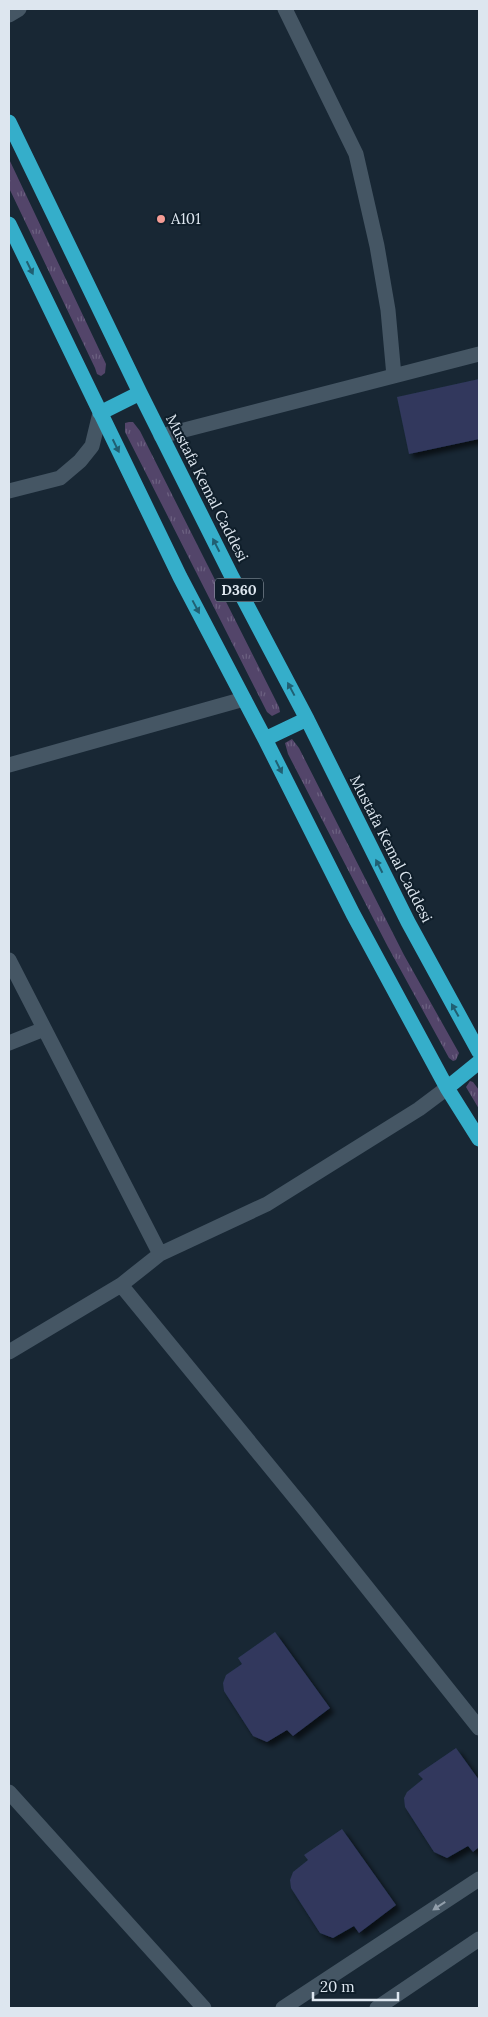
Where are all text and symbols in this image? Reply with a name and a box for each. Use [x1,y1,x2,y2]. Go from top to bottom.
place label: A101 [170,209,201,228]
marker: A101 [155,213,167,225]
one-way arrow [26,261,34,275]
street label: Mustafa Kemal Caddesi [162,411,253,565]
one-way arrow [112,439,120,453]
one-way arrow [212,538,220,553]
road number: D360 [215,578,263,602]
one-way arrow [192,600,200,615]
one-way arrow [287,682,295,697]
one-way arrow [275,760,283,774]
street label: Mustafa Kemal Caddesi [346,772,437,926]
one-way arrow [375,859,383,873]
one-way arrow [451,1003,460,1017]
one-way arrow [432,1901,445,1911]
scale bar [313,1970,398,2002]
text: 20 m [320,1977,355,1996]

